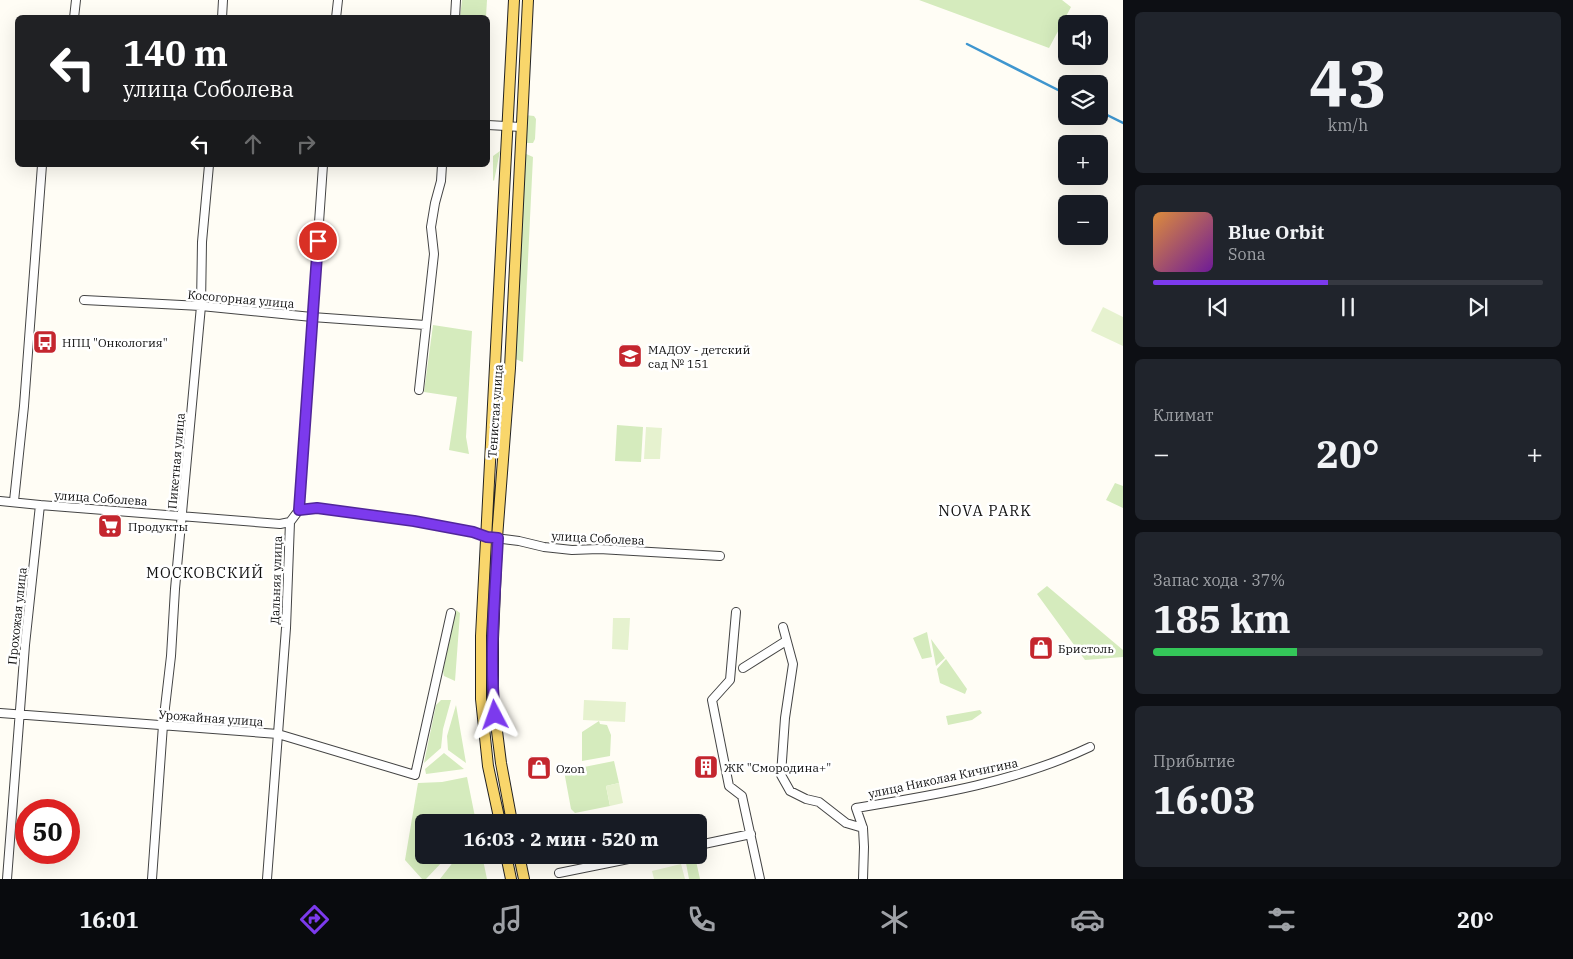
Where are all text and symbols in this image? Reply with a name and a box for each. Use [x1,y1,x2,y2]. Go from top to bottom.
map controls [1058,15,1108,245]
button: sound [1058,15,1108,65]
text: 140 m [123,30,228,76]
icon: left [40,35,105,100]
text: 43 [1309,40,1387,125]
text: улица Соболева [123,74,294,103]
button: layers [1058,75,1108,125]
text: km/h [1328,115,1368,135]
icon: left [186,130,214,158]
icon: ahead [239,130,267,158]
icon: right [292,130,320,158]
button: + [1058,135,1108,185]
button: − [1058,195,1108,245]
pin [297,220,339,262]
text: Blue Orbit [1228,220,1324,244]
icon: arrive [304,227,332,255]
text: Sona [1228,244,1265,264]
street label: Косогорная улица [187,287,296,311]
icon: previous [1204,293,1232,321]
icon: pause [1334,293,1362,321]
icon: next [1464,293,1492,321]
bus stop icon: НПЦ "Онкология" [32,329,58,355]
place label: НПЦ "Онкология" [62,335,168,350]
place label: МАДОУ - детский сад № 151 [648,342,750,371]
school or university icon: МАДОУ - детский сад № 151 [617,343,643,369]
street label: Тенистая улица [484,363,506,458]
text: Климат [1153,405,1213,425]
street label: Пикетная улица [164,412,188,510]
text: 20° [1316,429,1380,478]
text: − [1153,435,1170,472]
text: + [1526,435,1543,472]
street label: улица Соболева [54,487,148,509]
district label: NOVA PARK [938,501,1032,520]
supermarket icon: Продукты [97,513,123,539]
place label: Продукты [128,519,189,534]
street label: улица Соболева [551,528,645,548]
street label: Дальняя улица [267,535,285,625]
district label: МОСКОВСКИЙ [146,563,264,582]
street label: Прохожая улица [4,566,30,666]
text: Запас хода · 37% [1153,570,1285,590]
text: 185 km [1153,594,1291,643]
shop icon: Бристоль [1028,635,1054,661]
place label: Бристоль [1058,641,1114,656]
position arrow [468,688,520,740]
street label: Урожайная улица [158,707,264,729]
text: Прибытие [1153,751,1235,771]
building icon: ЖК "Смородина+" [693,754,719,780]
shop icon: Ozon [526,755,552,781]
street label: улица Николая Кичигина [867,755,1020,801]
place label: ЖК "Смородина+" [724,760,831,775]
place label: Ozon [556,761,585,776]
text: 16:03 [1153,775,1256,824]
speed limit sign: 50 [15,799,80,864]
text: 16:03 · 2 мин · 520 m [463,827,659,851]
icon: directions [297,902,332,937]
icon: music [490,902,525,937]
icon: phone [684,902,719,937]
icon: climate [877,902,912,937]
icon: car [1070,902,1105,937]
icon: filters [1264,902,1299,937]
text: 16:01 [79,905,139,934]
text: 20° [1457,905,1494,934]

